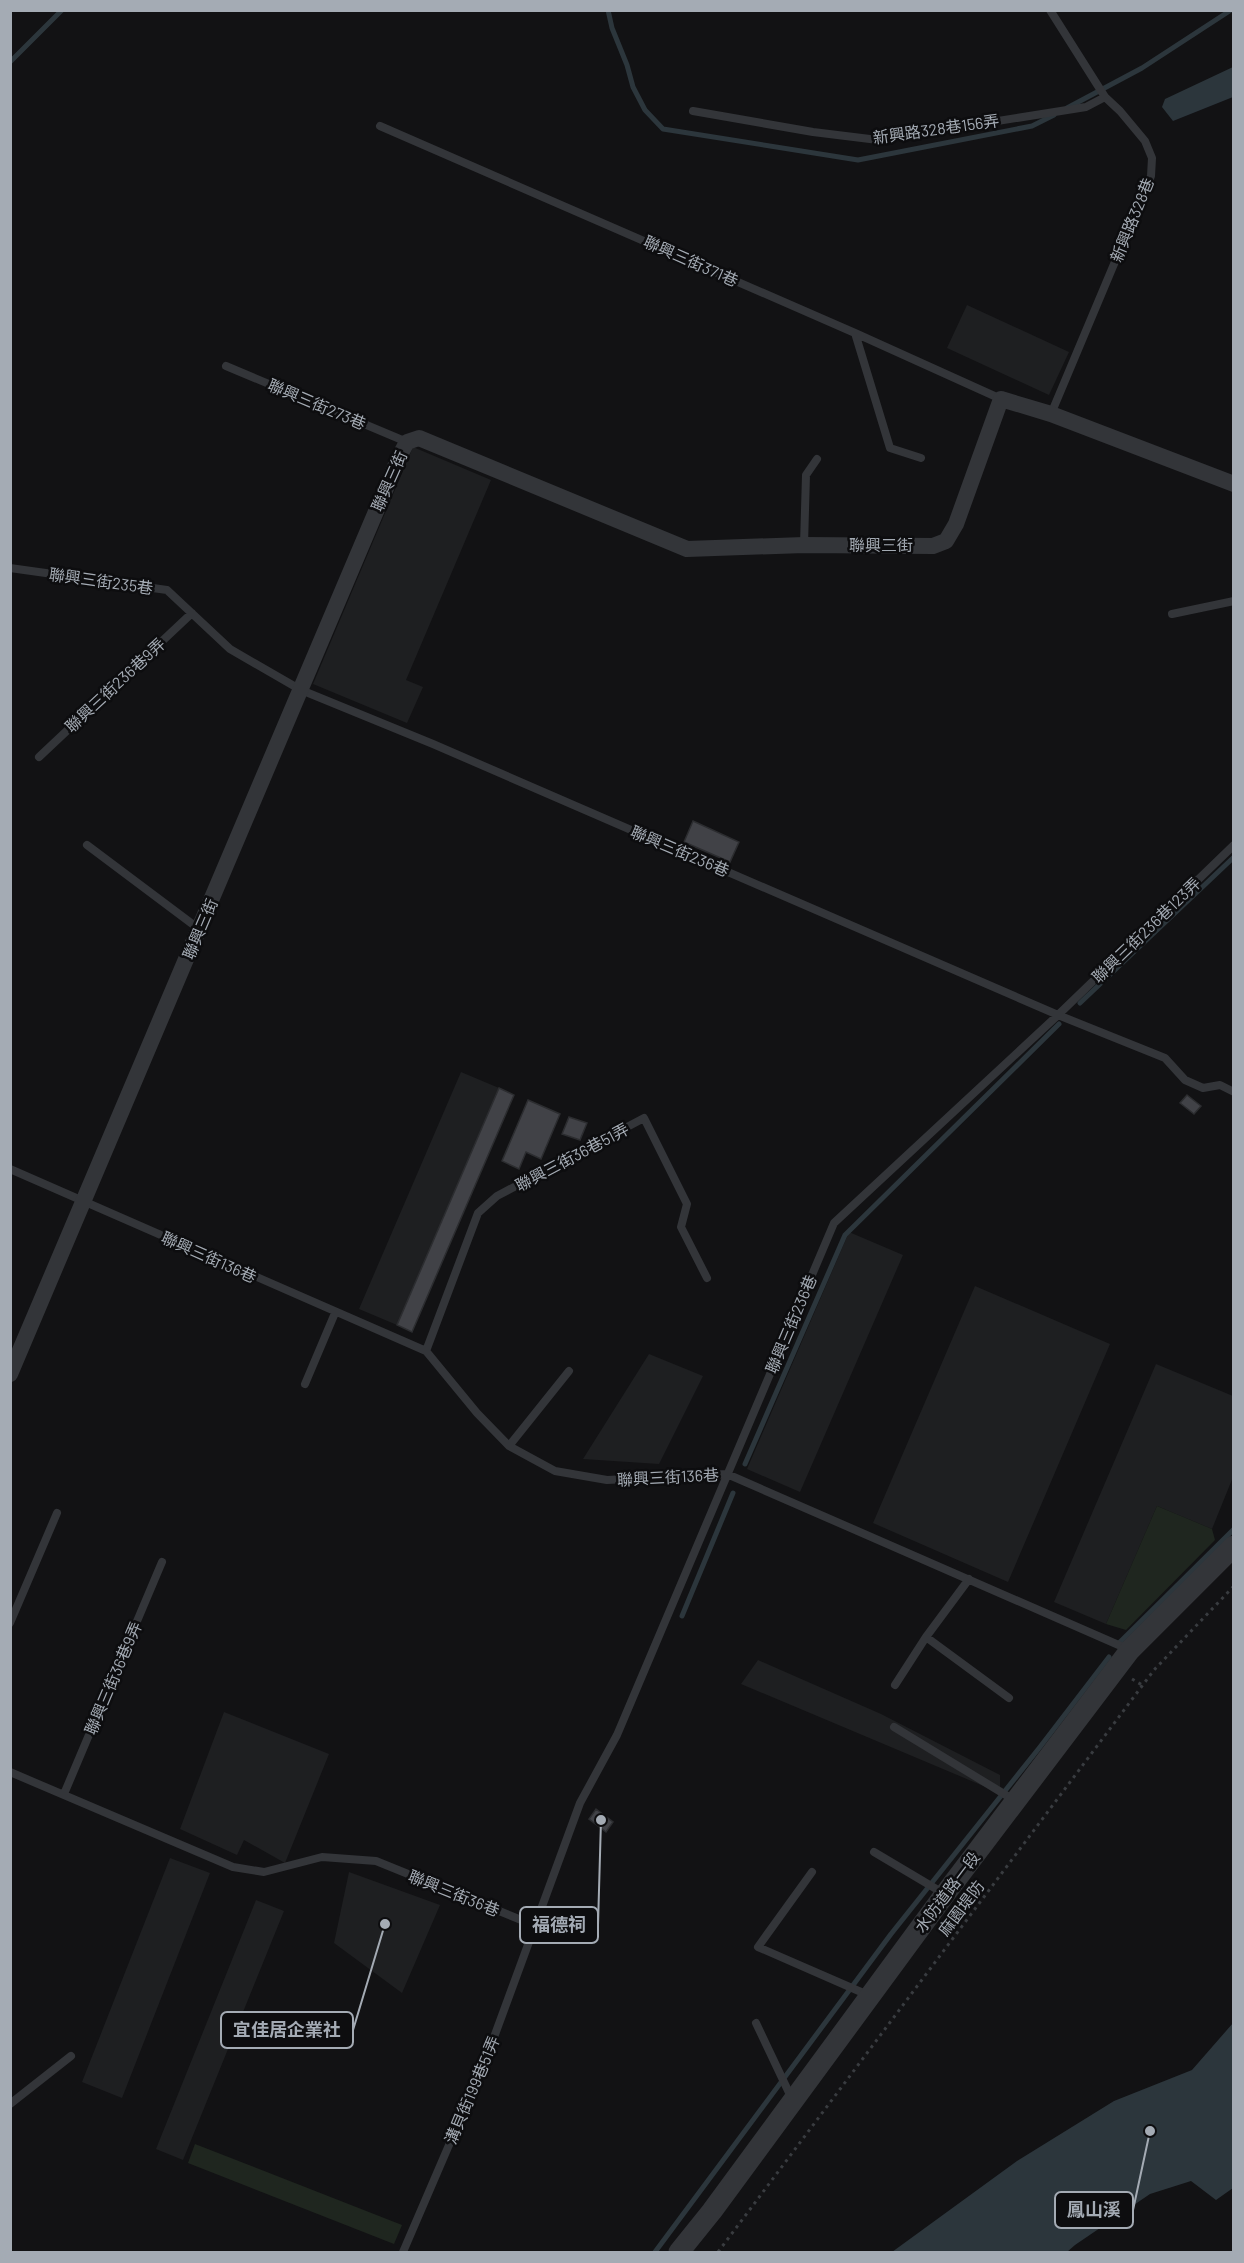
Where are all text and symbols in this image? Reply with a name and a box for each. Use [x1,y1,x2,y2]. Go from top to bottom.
street label: 新興路328巷156弄 [872,110,1000,147]
street label: 新興路328巷 [1106,175,1157,265]
street label: 聯興三街371巷 [641,231,741,290]
street label: 聯興三街273巷 [265,374,369,433]
street label: 聯興三街 [367,448,410,514]
street label: 聯興三街 [849,535,913,554]
street label: 聯興三街235巷 [48,564,154,597]
street label: 聯興三街236巷9弄 [61,634,168,736]
street label: 聯興三街236巷 [628,821,732,880]
street label: 聯興三街236巷123弄 [1088,873,1204,986]
street label: 聯興三街 [178,896,221,962]
street label: 聯興三街36巷51弄 [512,1119,632,1194]
street label: 聯興三街136巷 [159,1227,260,1286]
street label: 聯興三街236巷 [761,1272,820,1376]
street label: 聯興三街136巷 [616,1464,719,1489]
street label: 聯興三街36巷9弄 [80,1618,145,1737]
street label: 水防道路一段 [910,1848,983,1936]
street label: 聯興三街36巷 [406,1866,502,1919]
street label: 麻園堤防 [934,1876,987,1939]
callout: 福德祠 [520,1907,598,1943]
text: 福德祠 [532,1913,586,1935]
callout: 宜佳居企業社 [221,2012,353,2048]
text: 宜佳居企業社 [233,2018,341,2040]
street label: 溝貝街199巷51弄 [440,2033,503,2147]
callout: 鳳山溪 [1055,2192,1133,2228]
text: 鳳山溪 [1067,2198,1121,2220]

